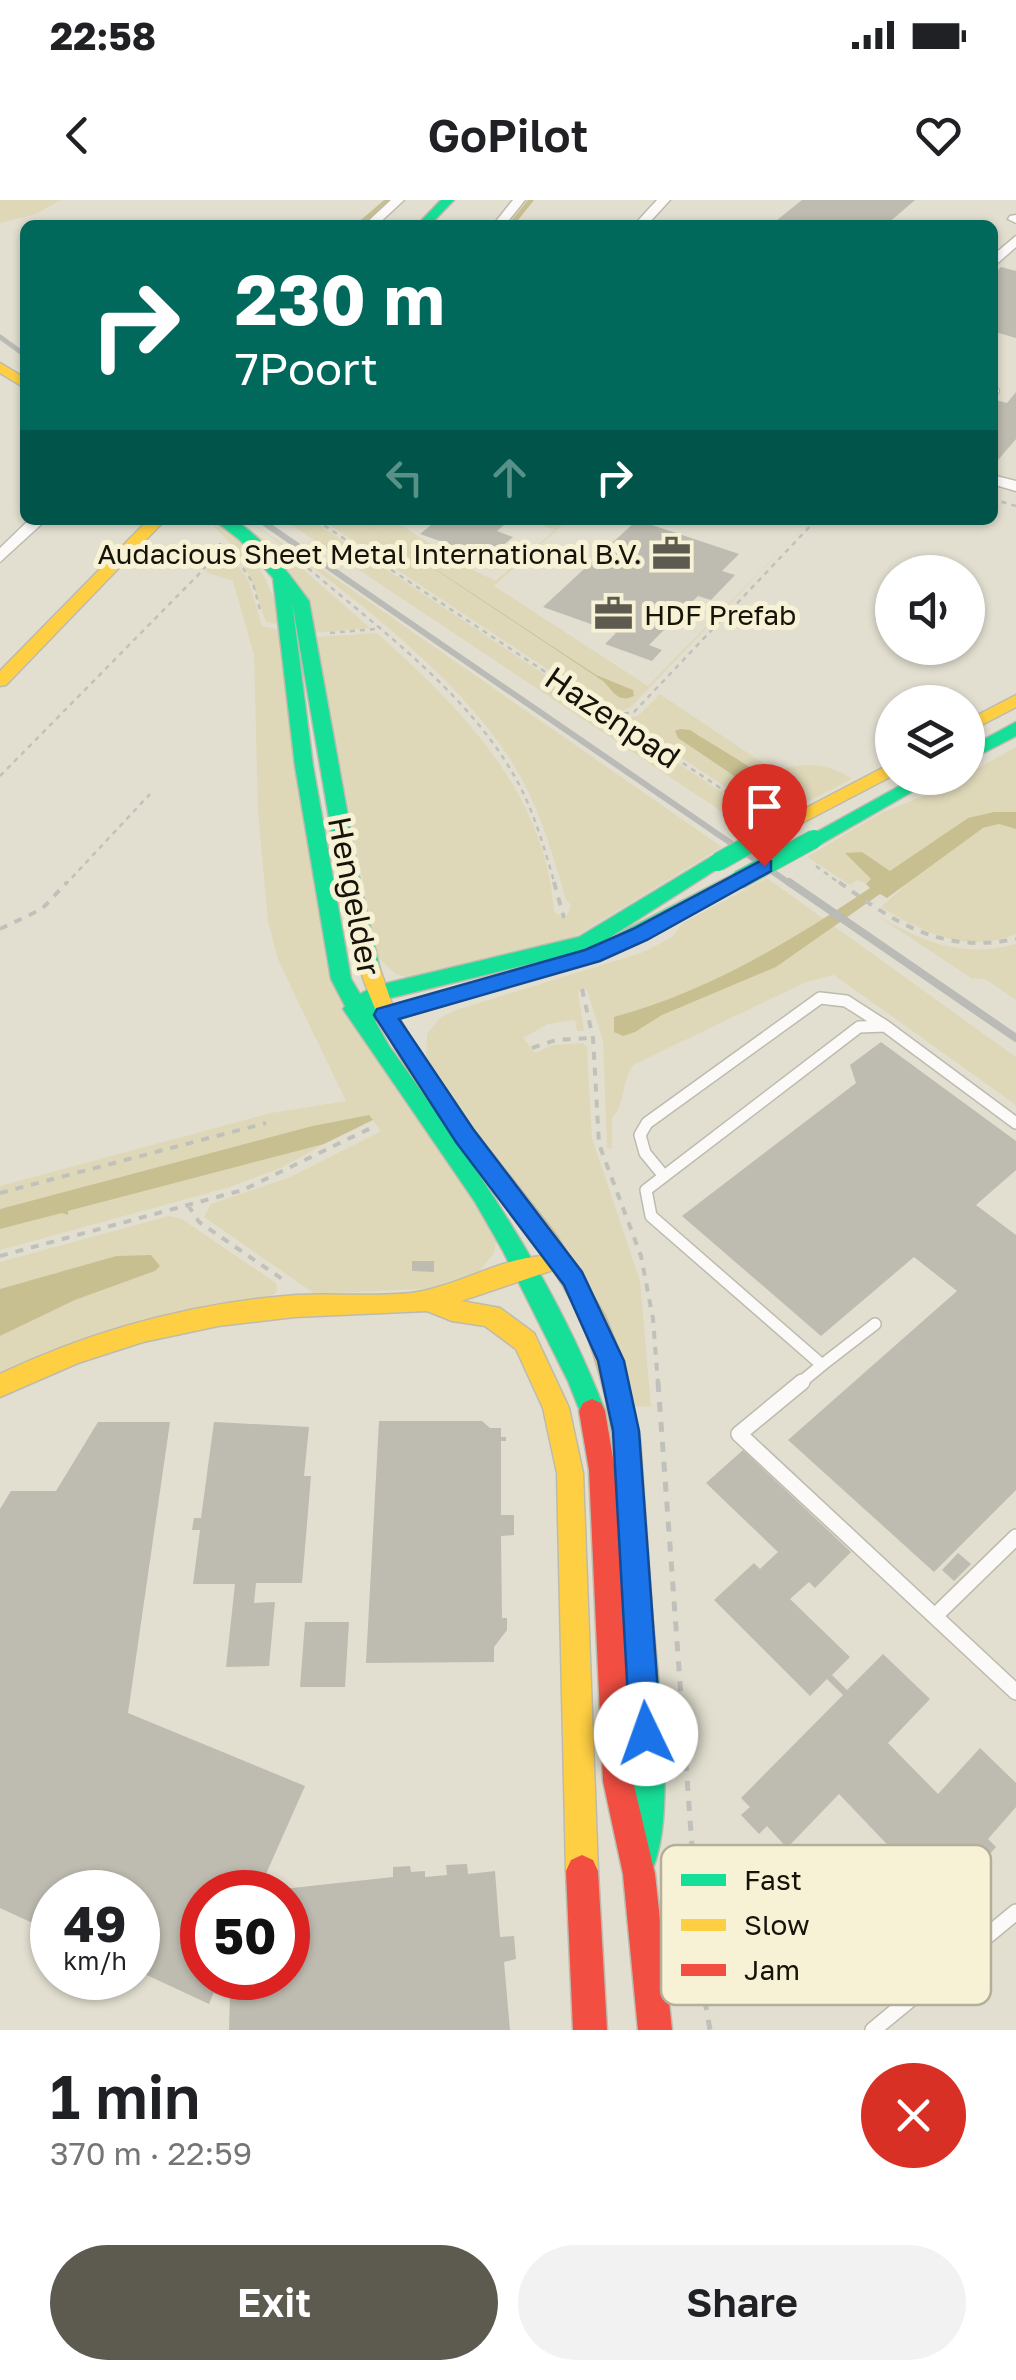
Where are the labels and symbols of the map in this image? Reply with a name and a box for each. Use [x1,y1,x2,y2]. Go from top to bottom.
office icon: Audacious Sheet Metal International B.V. [651,532,693,574]
place label: Audacious Sheet Metal International B.V. [97,537,642,570]
office icon: HDF Prefab [593,593,635,635]
place label: HDF Prefab [644,598,796,631]
street label: Hazenpad [538,658,688,776]
pin [722,764,807,867]
street label: Hengelder [321,813,389,979]
position arrow [594,1682,698,1786]
legend [661,1845,991,2005]
text: Fast [744,1863,802,1896]
speed limit sign: 50 [180,1870,310,2000]
text: Slow [744,1908,810,1941]
text: Jam [744,1953,800,1986]

